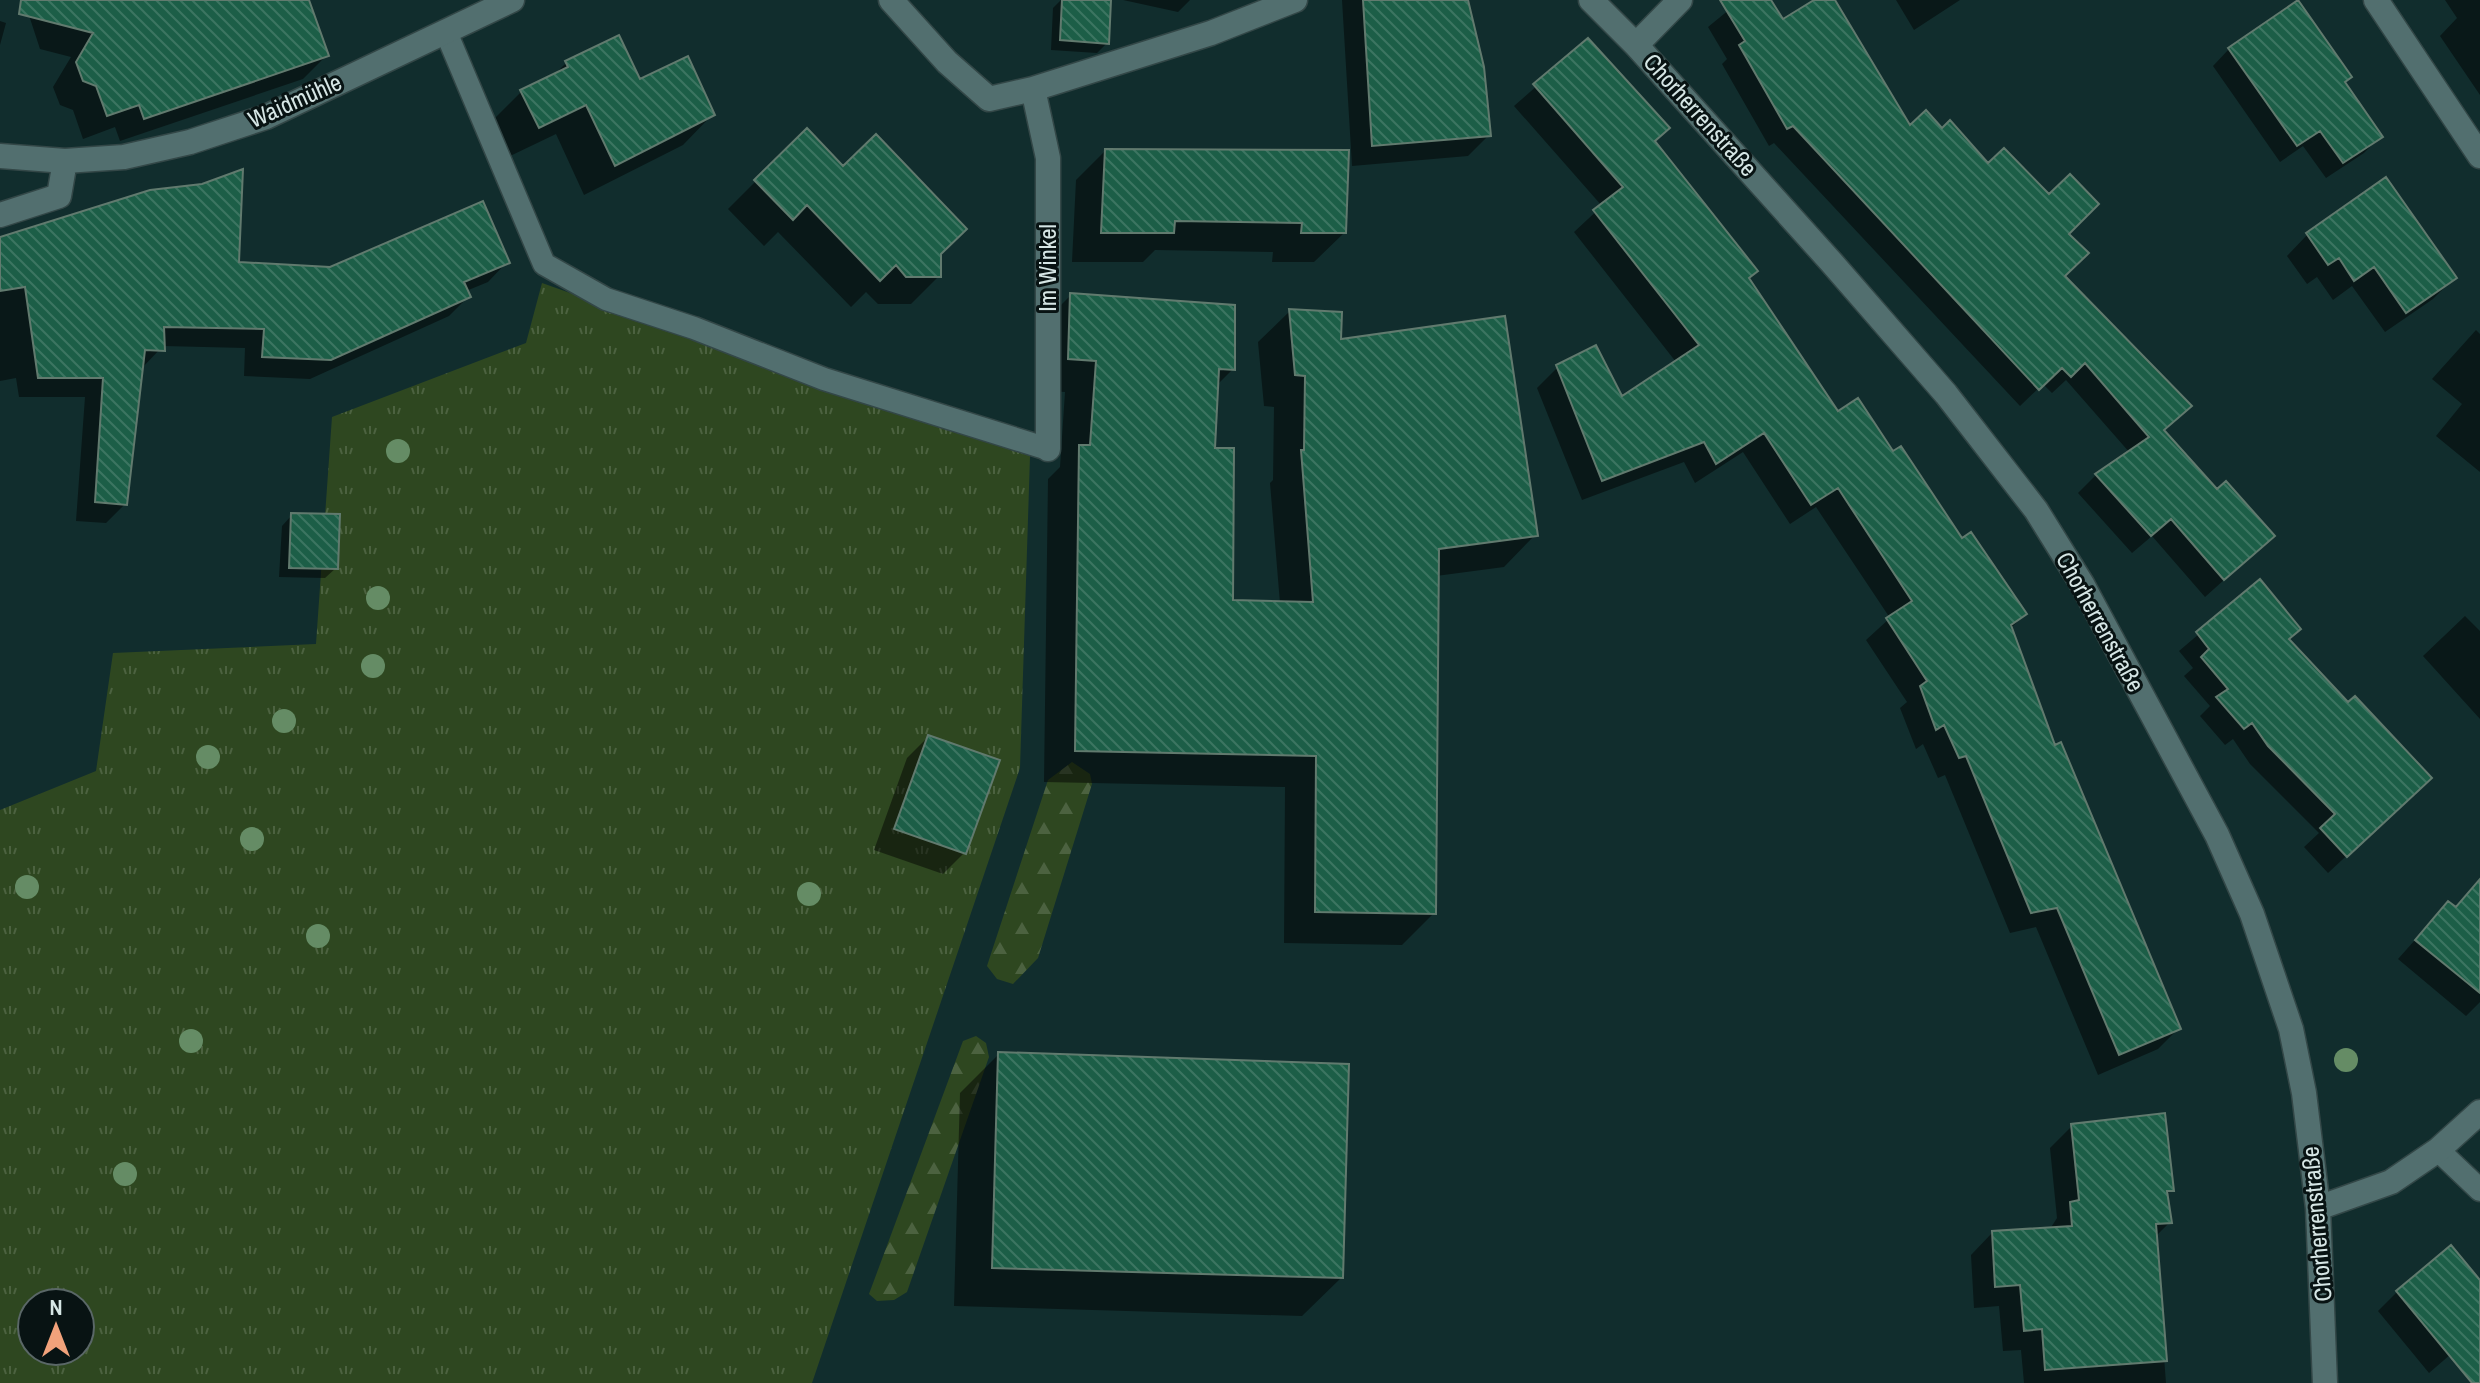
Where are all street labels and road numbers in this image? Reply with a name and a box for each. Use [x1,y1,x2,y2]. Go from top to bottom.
street label: Chorherrenstraße [1637,46,1765,183]
street label: Waidmühle [243,65,346,135]
street label: Im Winkel [1031,224,1063,312]
street label: Chorherrenstraße [2049,546,2153,697]
street label: Chorherrenstraße [2293,1145,2339,1303]

